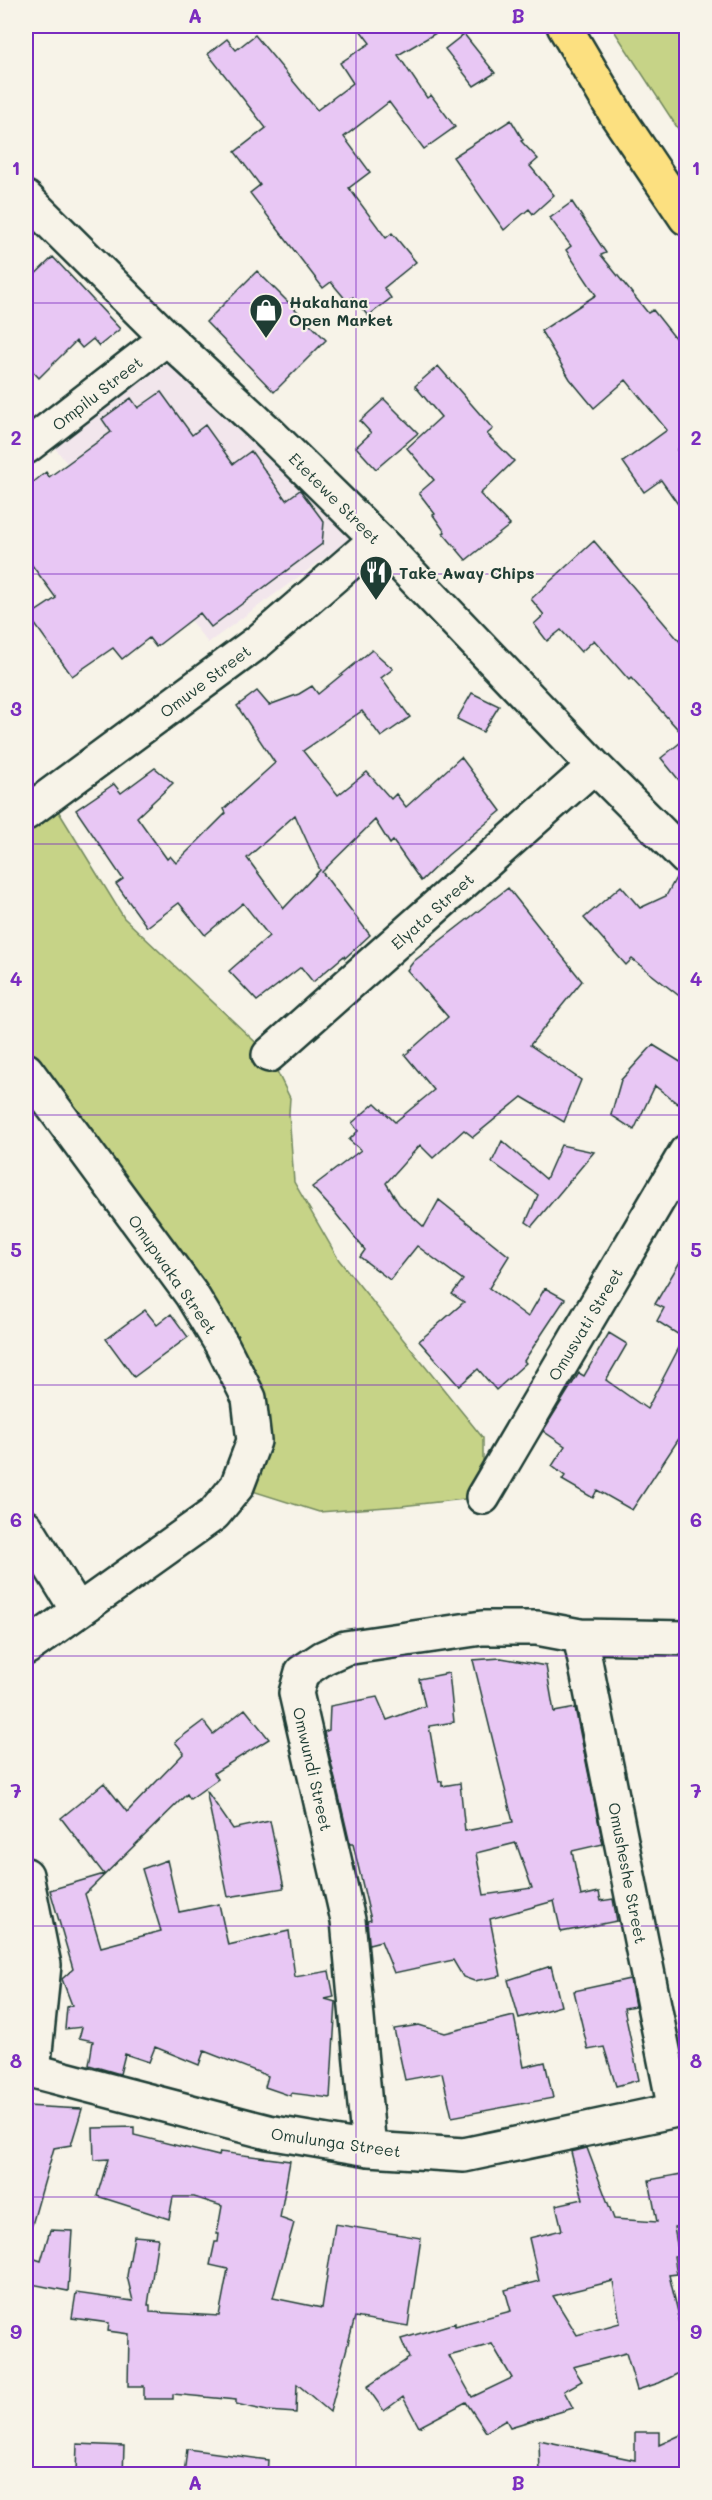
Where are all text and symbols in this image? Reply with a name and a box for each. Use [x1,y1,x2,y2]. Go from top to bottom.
text: A [188,2,202,28]
text: B [511,2,525,28]
text: 1 [12,154,20,180]
text: 1 [692,154,700,180]
place label: Hakahana Open Market [289,291,393,330]
shop icon: Hakahana Open Market [248,292,284,339]
street label: Ompilu Street [48,351,146,435]
text: 2 [10,424,22,450]
text: 2 [690,424,702,450]
street label: Etetewe Street [285,448,385,548]
restaurant icon: Take Away Chips [358,554,394,601]
place label: Take Away Chips [399,562,535,583]
street label: Omuve Street [155,640,255,722]
text: 3 [10,695,22,721]
text: 3 [690,695,702,721]
street label: Elyata Street [386,868,478,954]
text: 4 [10,965,23,991]
text: 4 [690,965,703,991]
street label: Omupwaka Street [124,1210,222,1338]
text: 5 [10,1236,22,1262]
text: 5 [690,1236,702,1262]
street label: Omusvati Street [543,1264,627,1384]
text: 6 [10,1506,22,1532]
text: 6 [690,1506,702,1532]
street label: Omwundi Street [289,1705,337,1833]
text: 7 [10,1777,22,1803]
text: 7 [690,1777,702,1803]
street label: Omusheshe Street [604,1800,652,1946]
text: 8 [10,2047,22,2073]
text: 8 [690,2047,702,2073]
street label: Omulunga Street [270,2122,402,2162]
text: 9 [10,2318,22,2344]
text: 9 [690,2318,702,2344]
text: A [188,2469,202,2495]
text: B [511,2469,525,2495]

